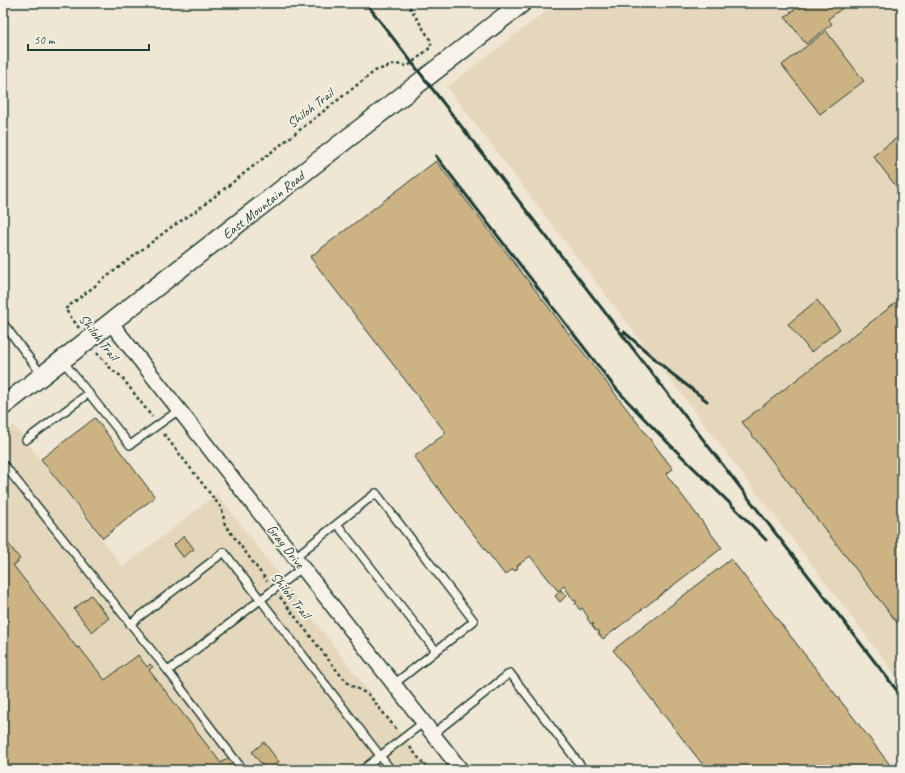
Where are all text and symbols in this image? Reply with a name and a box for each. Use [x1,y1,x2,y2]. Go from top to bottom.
scale bar [28,26,149,52]
text: 50 m [34,32,56,48]
street label: Shiloh Trail [284,83,339,132]
street label: East Mountain Road [219,166,310,243]
street label: Shiloh Trail [75,311,124,366]
street label: Gray Drive [263,521,309,573]
street label: Shiloh Trail [267,569,316,624]

